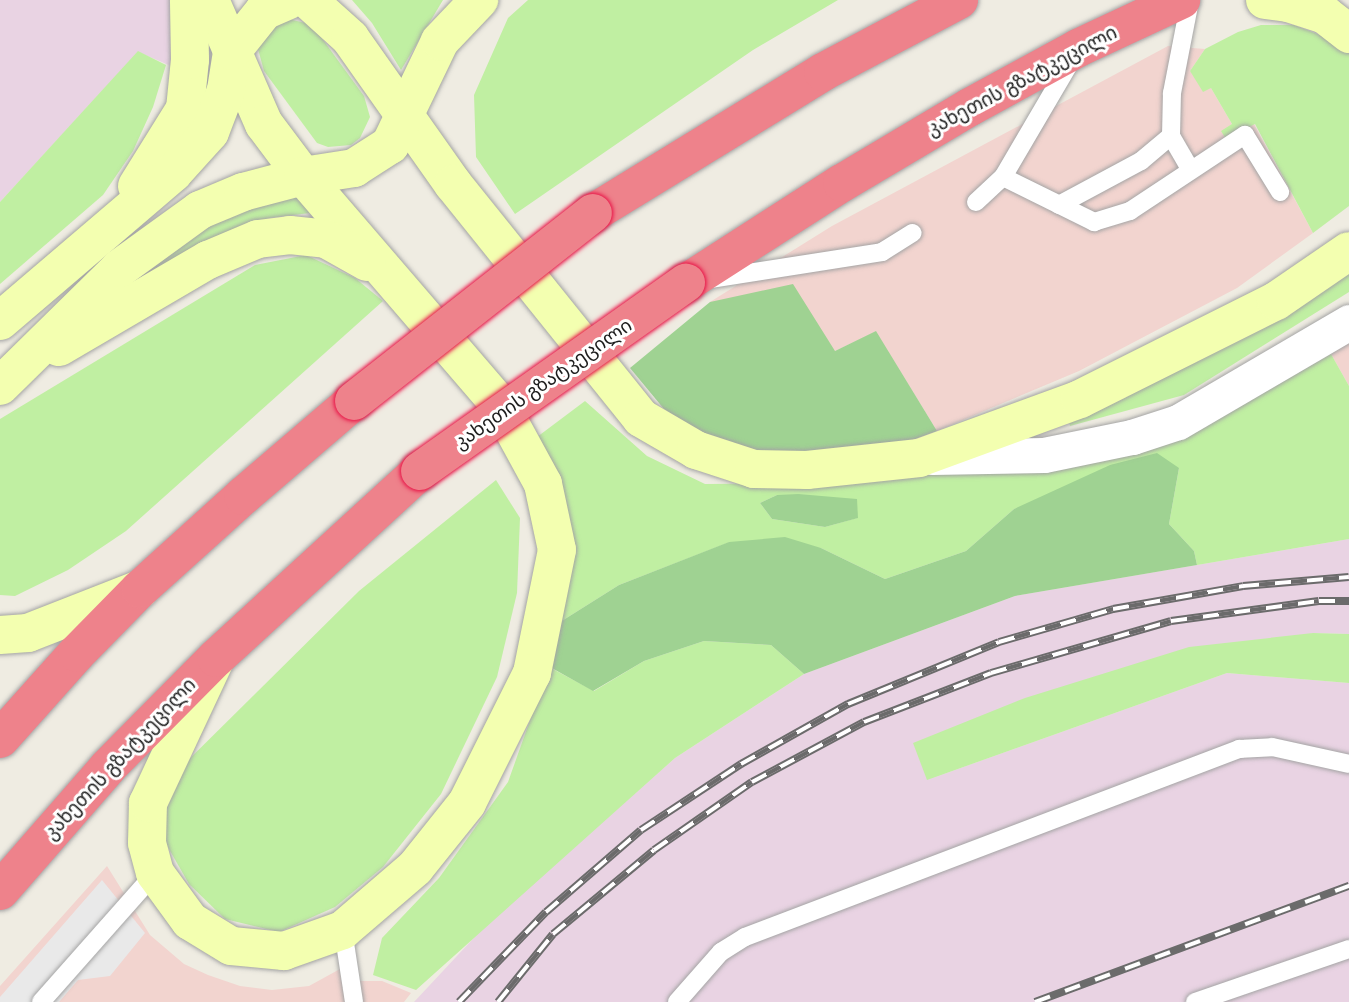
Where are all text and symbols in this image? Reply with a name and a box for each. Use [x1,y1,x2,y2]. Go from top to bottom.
street label: კახეთის გზატკეცილი [923,21,1121,141]
street label: კახეთის გზატკეცილი [450,314,636,454]
street label: კახეთის გზატკეცილი [39,674,201,844]

